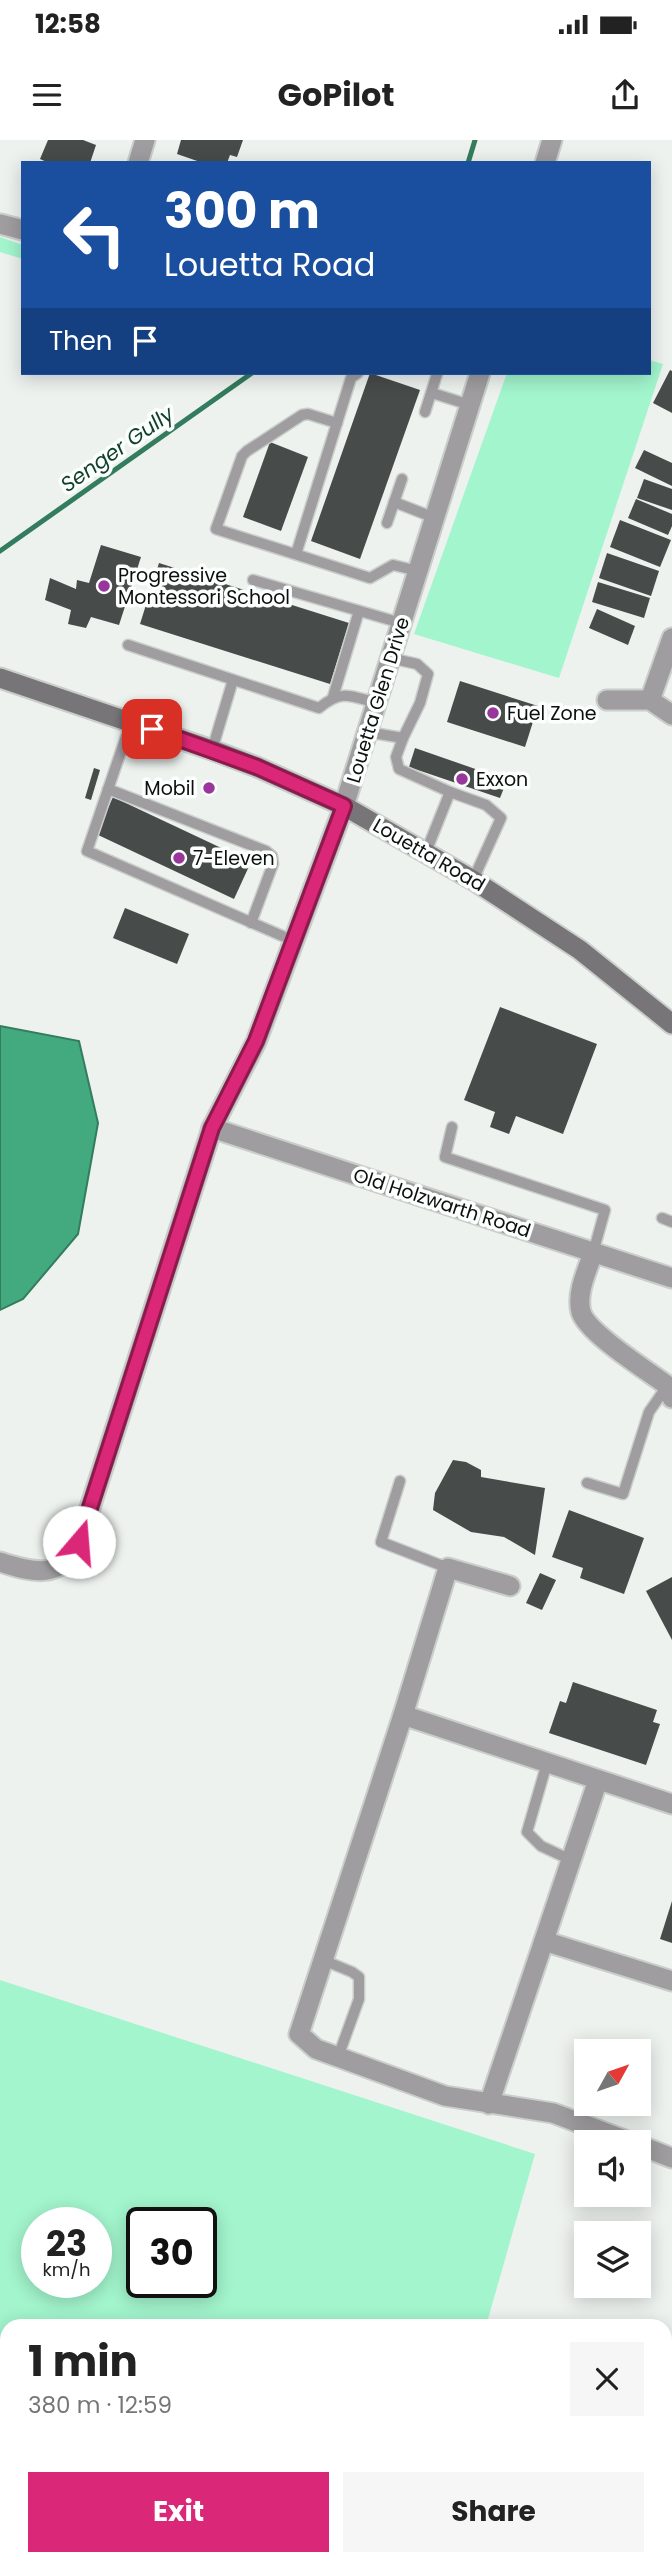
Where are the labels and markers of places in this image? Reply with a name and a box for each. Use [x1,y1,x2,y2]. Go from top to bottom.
place label: Progressive Montessori School [118,562,290,611]
marker: Progressive Montessori School [96,578,112,594]
pin [122,699,182,759]
place label: Fuel Zone [507,700,597,727]
marker: Fuel Zone [485,705,501,721]
place label: Exxon [476,766,528,793]
marker: Exxon [454,771,470,787]
place label: Mobil [144,775,195,802]
marker: Mobil [201,780,217,796]
place label: 7-Eleven [193,845,275,872]
marker: 7-Eleven [171,850,187,866]

